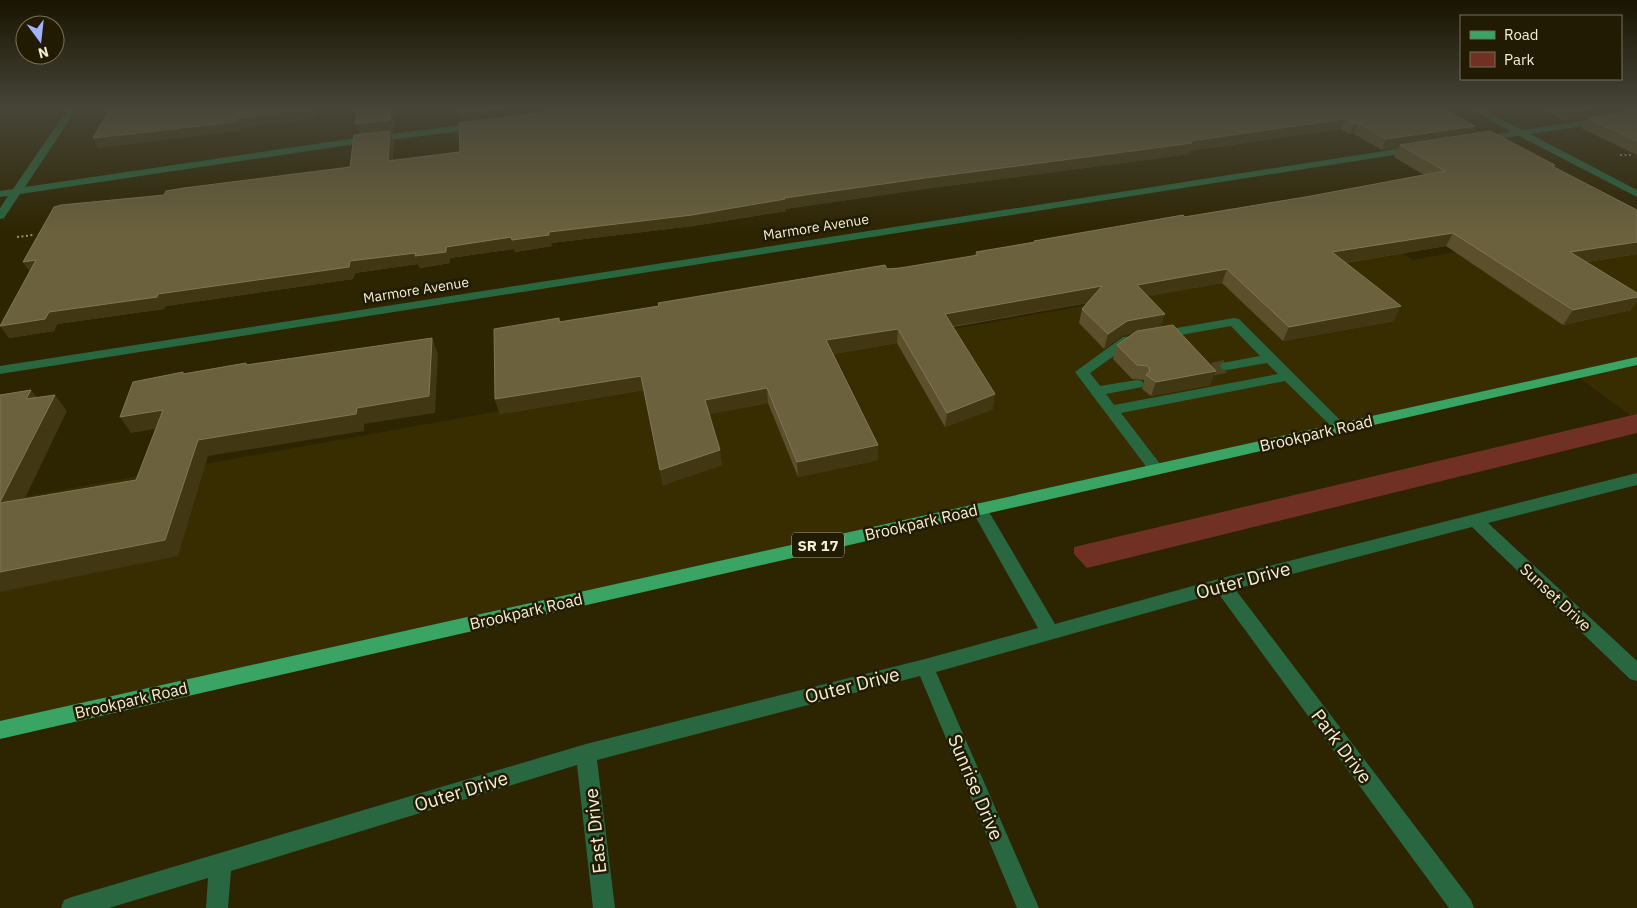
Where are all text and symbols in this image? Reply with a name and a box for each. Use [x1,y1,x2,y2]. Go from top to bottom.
north arrow [15,15,65,65]
legend [1460,15,1622,80]
text: Road [1504,25,1539,44]
text: N [36,43,51,63]
text: Park [1504,50,1534,69]
street label: Marmore Avenue [762,210,870,244]
street label: Marmore Avenue [362,273,470,307]
street label: Brookpark Road [1258,410,1374,456]
street label: Brookpark Road [863,499,979,545]
road number: SR 17 [792,532,844,558]
street label: Outer Drive [1193,556,1293,604]
street label: Sunset Drive [1516,559,1596,635]
street label: Brookpark Road [468,588,584,634]
street label: Outer Drive [802,662,902,708]
street label: Brookpark Road [73,677,189,723]
street label: Park Drive [1306,704,1378,788]
street label: Sunrise Drive [943,730,1009,844]
street label: Outer Drive [411,765,511,817]
street label: East Drive [579,787,611,875]

